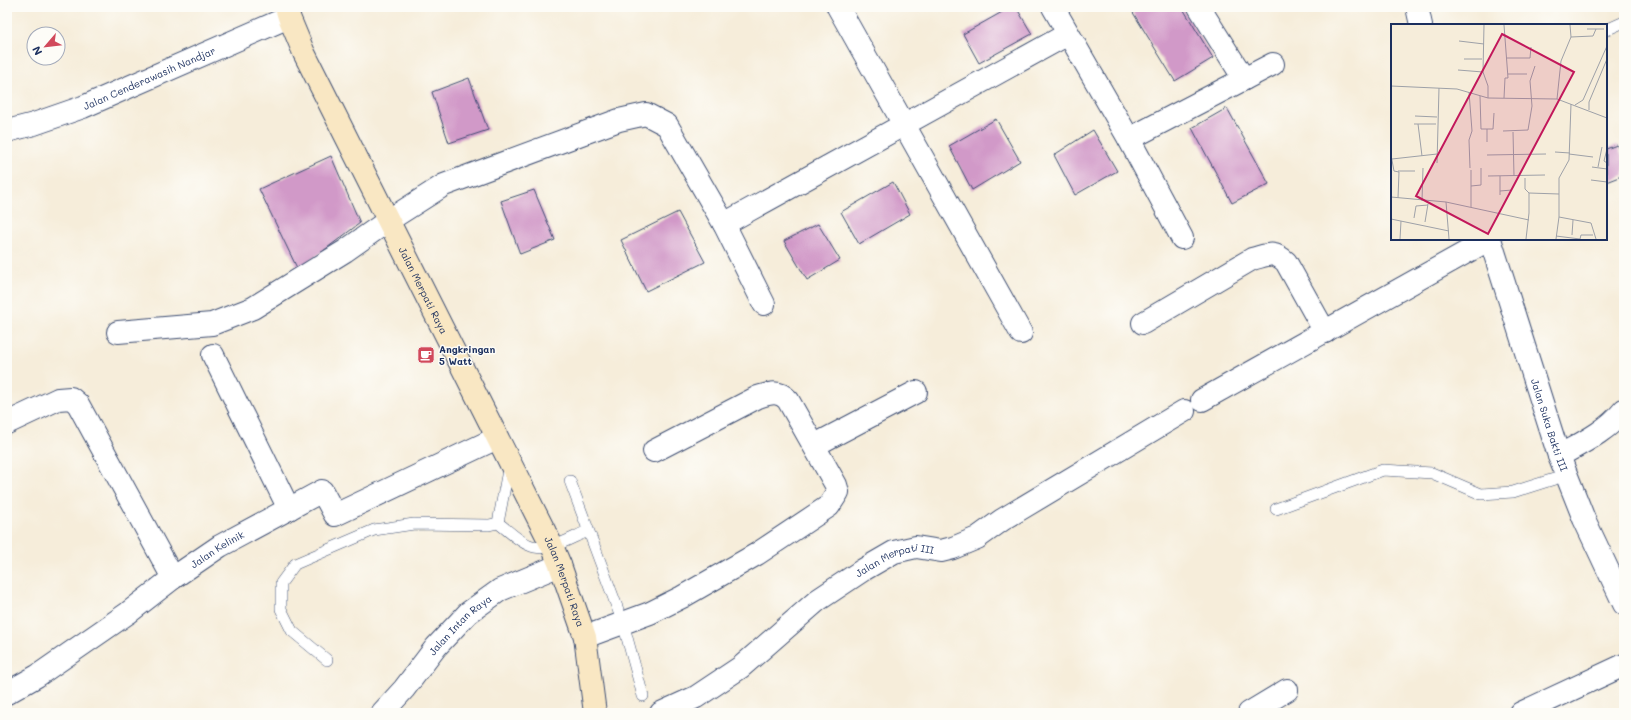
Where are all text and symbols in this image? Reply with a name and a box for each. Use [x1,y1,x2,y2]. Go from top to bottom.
inset map [1391,24,1607,240]
north arrow [26,26,66,66]
street label: Jalan Cenderawasih Nandjar [81,43,217,113]
text: N [28,44,45,58]
street label: Jalan Merpati Raya [396,244,451,336]
place label: Angkringan 5 Watt [439,342,495,368]
cafe icon: Angkringan 5 Watt [416,345,436,365]
street label: Jalan Suka Bakti III [1528,377,1572,474]
street label: Jalan Kelinik [188,527,247,571]
street label: Jalan Merpati Raya [541,534,588,629]
street label: Jalan Merpati III [852,540,936,580]
street label: Jalan Intan Raya [425,591,494,658]

